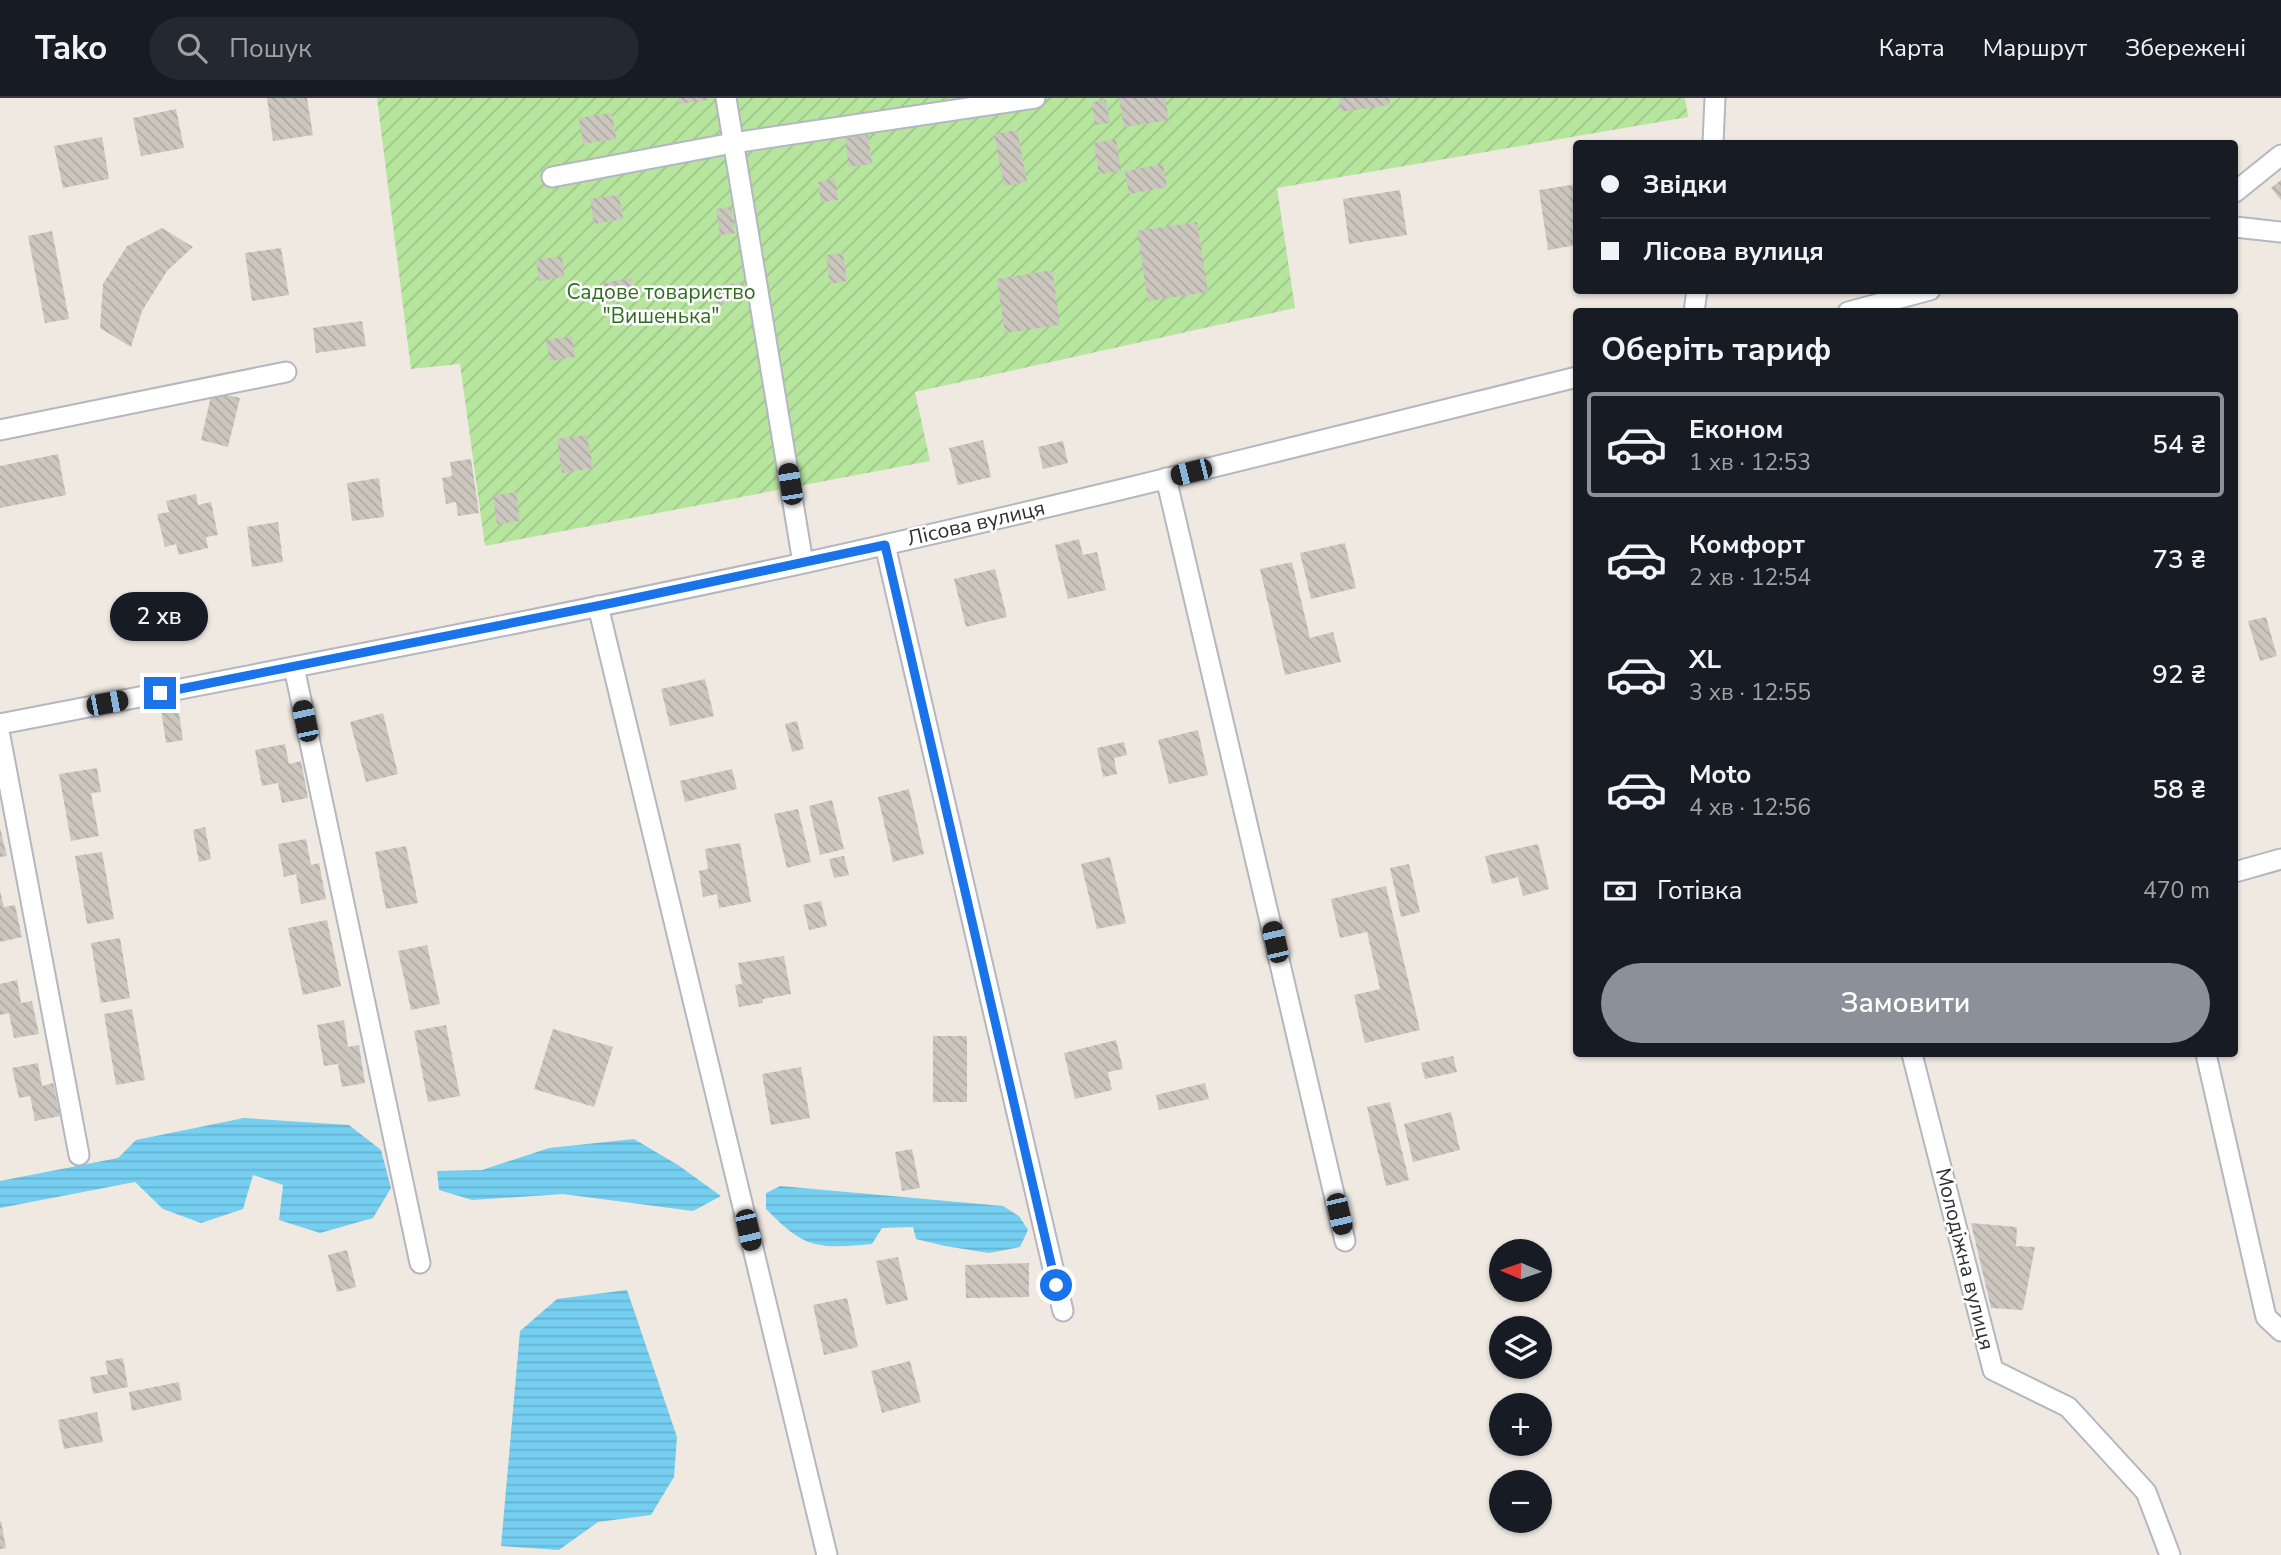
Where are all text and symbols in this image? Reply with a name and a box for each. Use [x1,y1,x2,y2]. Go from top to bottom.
search box [149,17,639,80]
text: Tako [35,26,107,71]
icon: search [173,29,211,67]
text: Пошук [229,31,312,66]
text: Карта [1879,32,1945,64]
text: Маршрут [1983,32,2087,64]
text: Збережені [2125,32,2246,64]
text: Звідки [1643,167,1728,202]
text: Лісова вулиця [1643,234,1824,269]
park label: Садове товариство "Вишенька" [566,278,756,330]
text: Оберіть тариф [1601,328,1831,371]
text: Економ [1689,412,1783,447]
icon: car [1605,413,1668,476]
text: 54 ₴ [2152,427,2206,462]
text: 1 хв · 12:53 [1689,447,1811,478]
car [1169,457,1214,487]
car [777,462,804,506]
street label: Лісова вулиця [904,494,1048,552]
text: Комфорт [1689,527,1805,562]
icon: car [1605,528,1668,591]
text: 73 ₴ [2152,542,2206,577]
text: 2 хв · 12:54 [1689,562,1811,593]
callout: 2 хв [111,592,209,640]
text: 2 хв [136,601,182,632]
text: XL [1689,642,1721,677]
icon: car [1605,643,1668,706]
text: 92 ₴ [2152,657,2206,692]
route end [144,677,176,709]
text: 3 хв · 12:55 [1689,677,1811,708]
car [85,689,130,717]
car [291,698,320,744]
text: Moto [1689,757,1751,792]
icon: car [1605,758,1668,821]
text: 58 ₴ [2152,772,2206,807]
text: 4 хв · 12:56 [1689,792,1811,823]
icon: cash [1601,872,1639,910]
text: Готівка [1657,873,1742,908]
text: 470 m [2143,875,2210,906]
car [1261,919,1290,965]
button: Замовити [1601,963,2210,1043]
street label: Молодіжна вулиця [1929,1165,2001,1353]
car [1325,1191,1354,1237]
car [734,1207,763,1253]
north arrow [1489,1239,1552,1302]
map controls [1489,1239,1552,1533]
route start [1040,1269,1072,1301]
button: layers [1489,1316,1552,1379]
button: + [1489,1393,1552,1456]
button: − [1489,1470,1552,1533]

